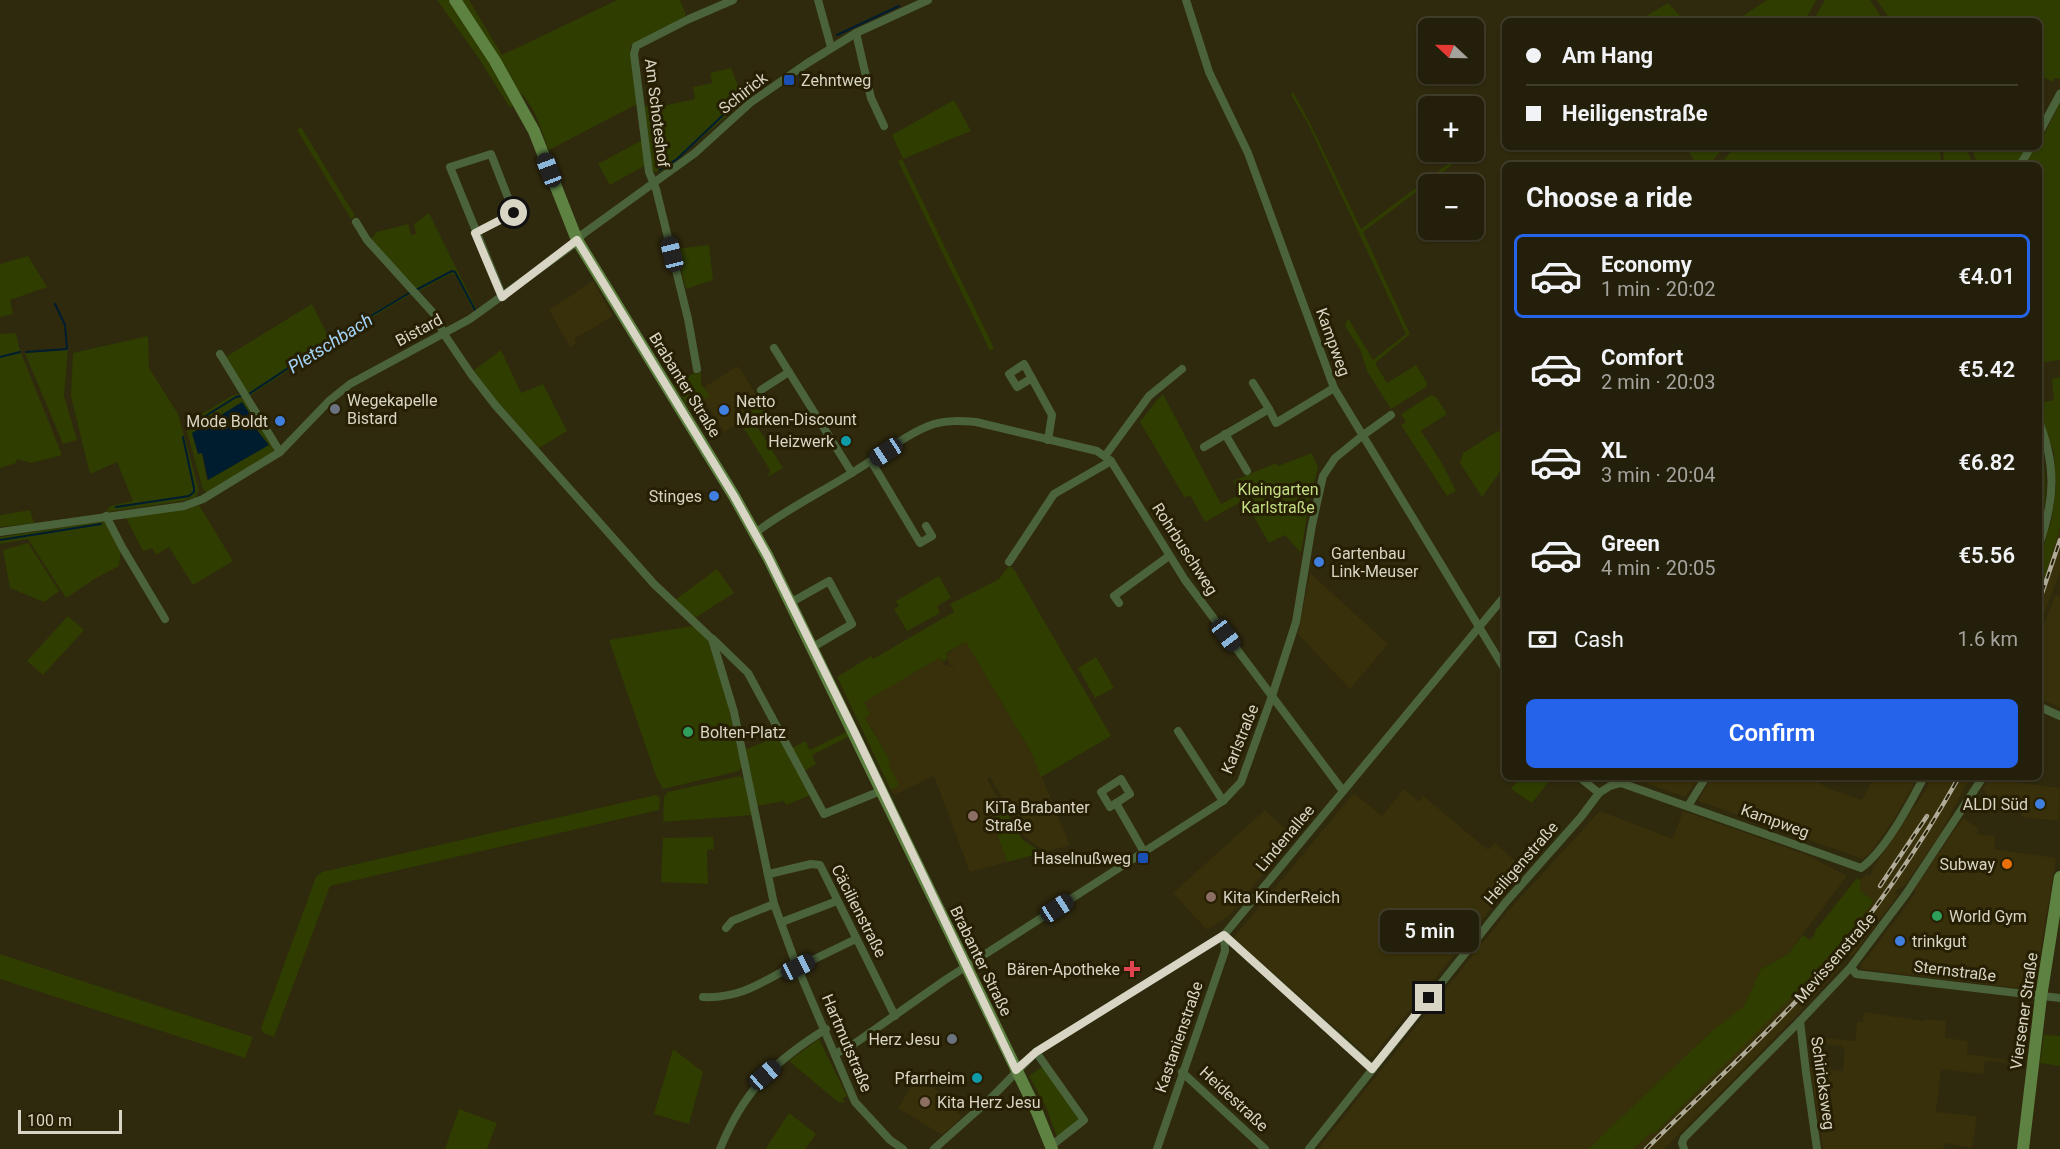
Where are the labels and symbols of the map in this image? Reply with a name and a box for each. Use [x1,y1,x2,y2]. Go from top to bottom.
north arrow [1418,18,1484,84]
street label: Am Schoteshof [641,57,673,169]
street label: Schirick [715,68,772,118]
place label: Zehntweg [801,71,871,90]
marker: Zehntweg [782,73,796,87]
car [534,150,564,190]
route start [500,199,527,226]
car [659,234,685,274]
street label: Kampweg [1312,305,1354,379]
water label: Pletschbach [284,309,376,377]
street label: Bistard [392,310,446,350]
street label: Brabanter Straße [645,329,725,441]
place label: Wegekapelle Bistard [347,391,437,428]
place label: Netto Marken-Discount [736,392,857,429]
marker: Wegekapelle Bistard [328,402,342,416]
marker: Netto Marken-Discount [717,403,731,417]
place label: Mode Boldt [186,412,268,431]
marker: Mode Boldt [273,414,287,428]
place label: Heizwerk [768,432,835,451]
marker: Heizwerk [839,434,853,448]
car [866,435,906,469]
park label: Kleingarten Karlstraße [1237,480,1319,517]
place label: Stinges [649,487,702,506]
marker: Stinges [707,489,721,503]
street label: Rohrbuschweg [1148,499,1222,599]
place label: Gartenbau Link-Meuser [1331,544,1419,581]
marker: Gartenbau Link-Meuser [1312,555,1326,569]
car [1208,615,1244,655]
street label: Karlstraße [1217,701,1263,777]
place label: Bolten-Platz [700,723,786,742]
marker: Bolten-Platz [681,725,695,739]
place label: ALDI Süd [1963,795,2028,814]
marker: ALDI Süd [2033,797,2047,811]
place label: KiTa Brabanter Straße [985,798,1090,835]
street label: Kampweg [1738,800,1812,842]
street label: Lindenallee [1252,801,1318,875]
marker: KiTa Brabanter Straße [966,809,980,823]
street label: Heiligenstraße [1480,818,1562,908]
place label: Haselnußweg [1034,849,1131,868]
marker: Haselnußweg [1136,851,1150,865]
place label: Subway [1940,855,1995,874]
marker: Subway [2000,857,2014,871]
street label: Cäcilienstraße [827,861,891,961]
place label: Kita KinderReich [1223,888,1340,907]
marker: Kita KinderReich [1204,890,1218,904]
car [1037,891,1077,925]
street label: Brabanter Straße [946,903,1016,1019]
place label: World Gym [1949,907,2027,926]
street label: Mevissenstraße [1791,909,1879,1007]
marker: World Gym [1930,909,1944,923]
callout: 5 min [1380,911,1478,953]
place label: trinkgut [1912,932,1966,951]
marker: trinkgut [1893,934,1907,948]
car [778,951,818,983]
street label: Viersener Straße [2006,951,2042,1071]
street label: Sternstraße [1913,957,1997,985]
place label: Bären-Apotheke [1007,960,1120,979]
marker: Bären-Apotheke [1125,962,1139,976]
street label: Kastanienstraße [1151,979,1207,1095]
route end [1415,984,1442,1011]
street label: Hartmutstraße [818,991,876,1095]
place label: Herz Jesu [868,1030,940,1049]
marker: Herz Jesu [945,1032,959,1046]
street label: Schiricksweg [1807,1035,1839,1131]
car [746,1056,784,1094]
street label: Heidestraße [1196,1063,1272,1135]
place label: Pfarrheim [895,1069,965,1088]
marker: Pfarrheim [970,1071,984,1085]
place label: Kita Herz Jesu [937,1093,1040,1112]
marker: Kita Herz Jesu [918,1095,932,1109]
scale bar [18,1107,122,1134]

